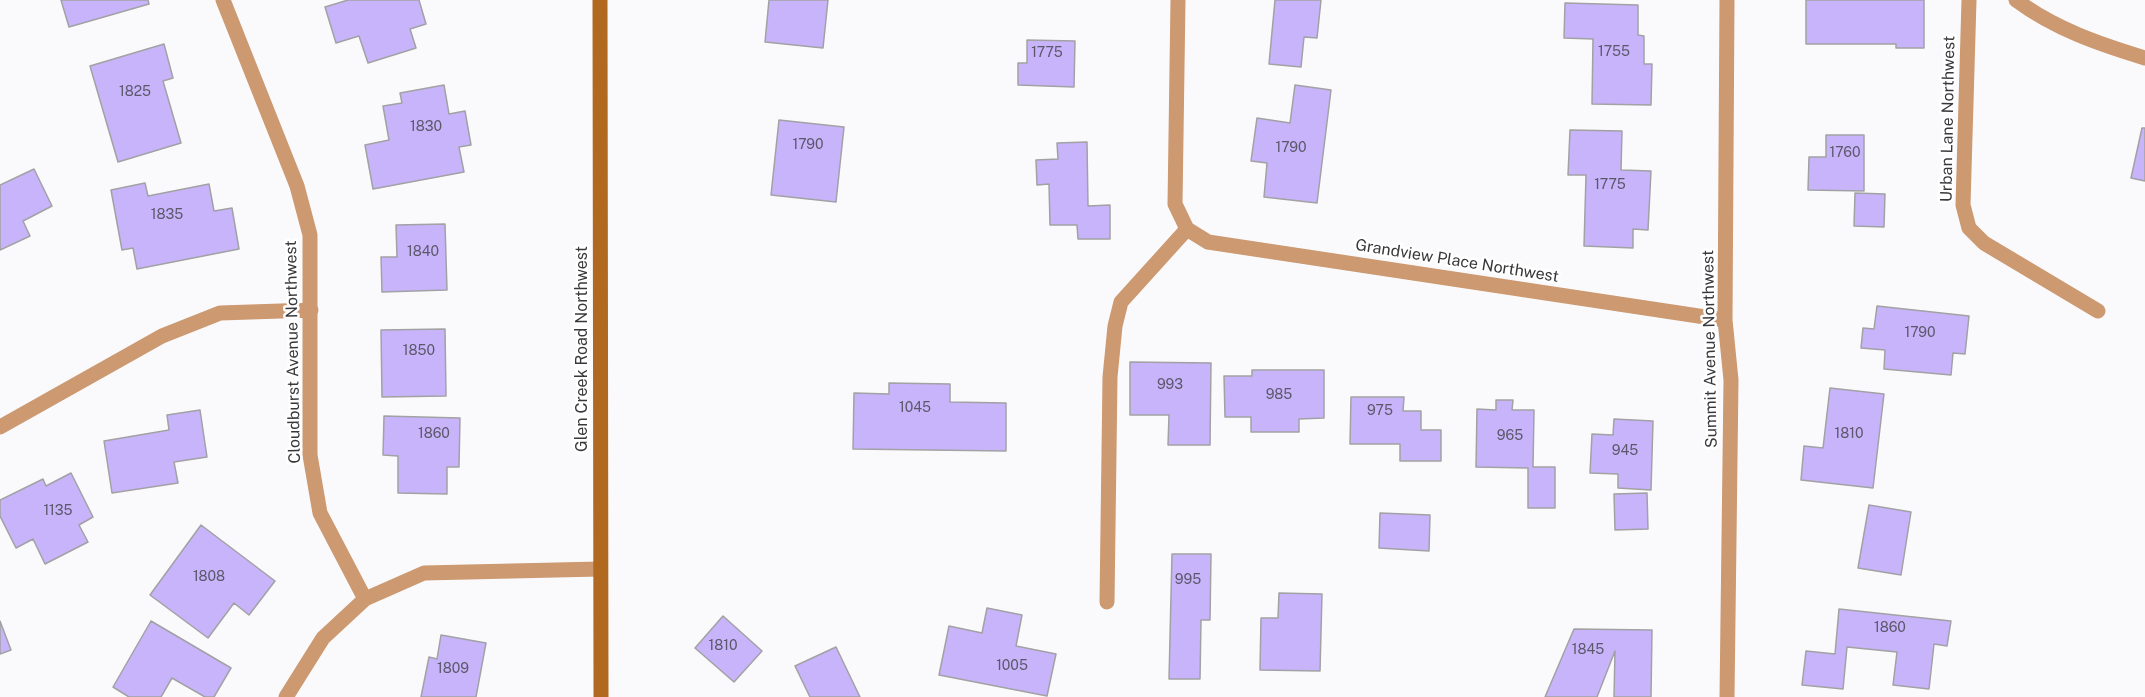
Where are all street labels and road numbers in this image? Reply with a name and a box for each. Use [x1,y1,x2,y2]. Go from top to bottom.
street label: Urban Lane Northwest [1937,36,1959,202]
street label: Grandview Place Northwest [1354,235,1560,287]
street label: Cloudburst Avenue Northwest [281,240,305,464]
street label: Glen Creek Road Northwest [572,246,592,452]
street label: Summit Avenue Northwest [1699,250,1721,448]

